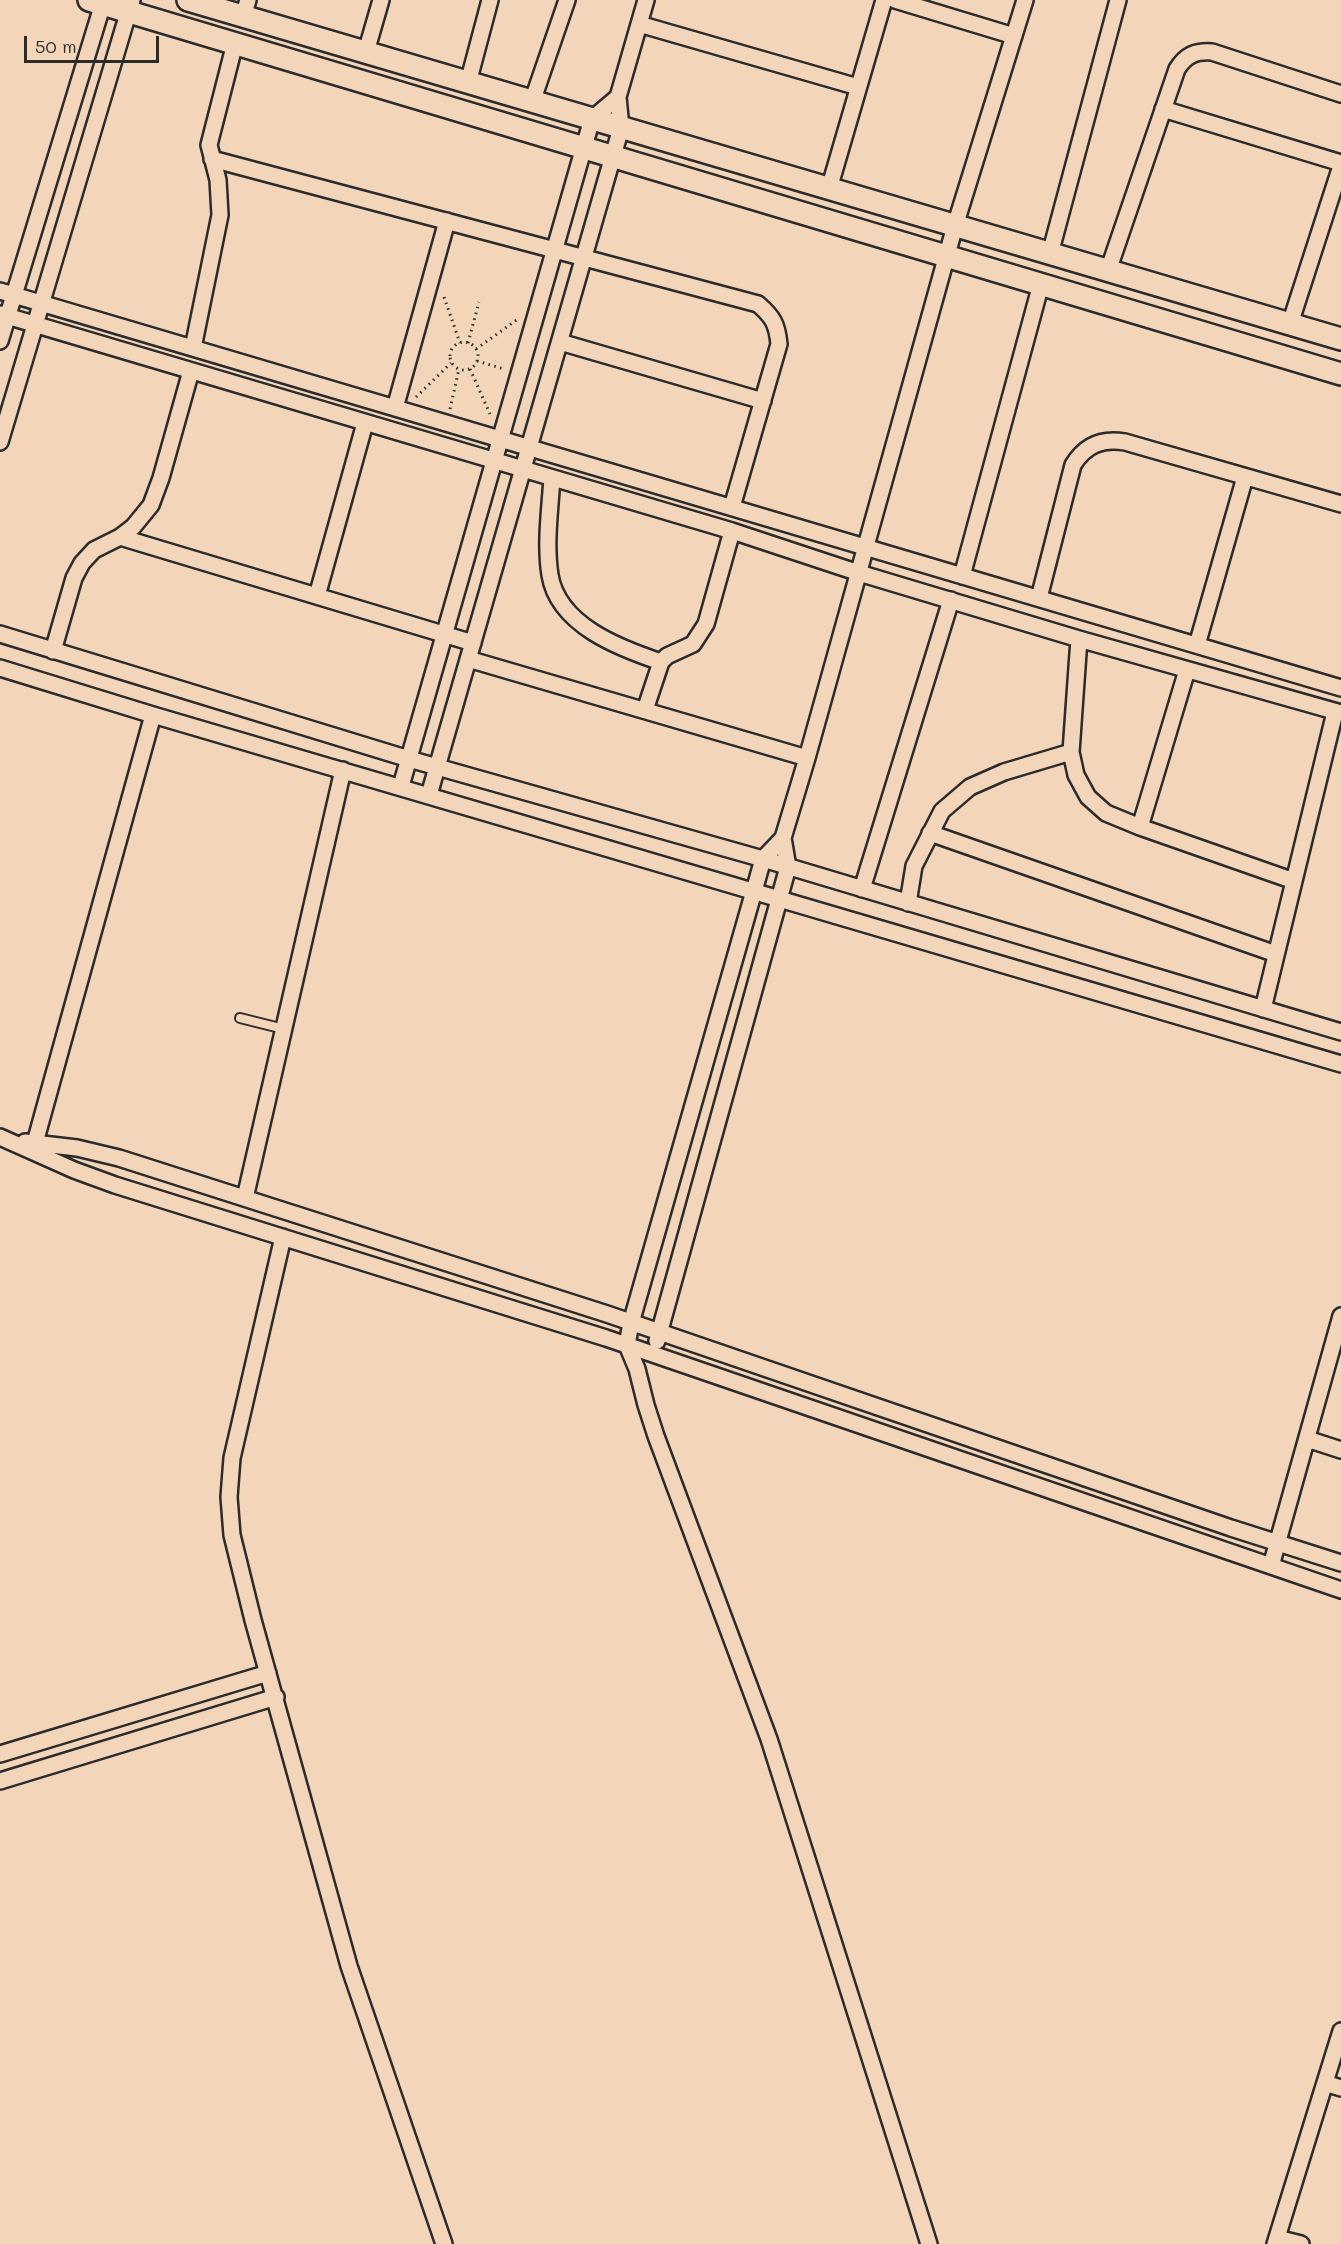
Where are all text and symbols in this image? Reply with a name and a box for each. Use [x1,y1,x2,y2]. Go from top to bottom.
scale bar [27,24,162,62]
text: 50 m [35,34,77,58]

